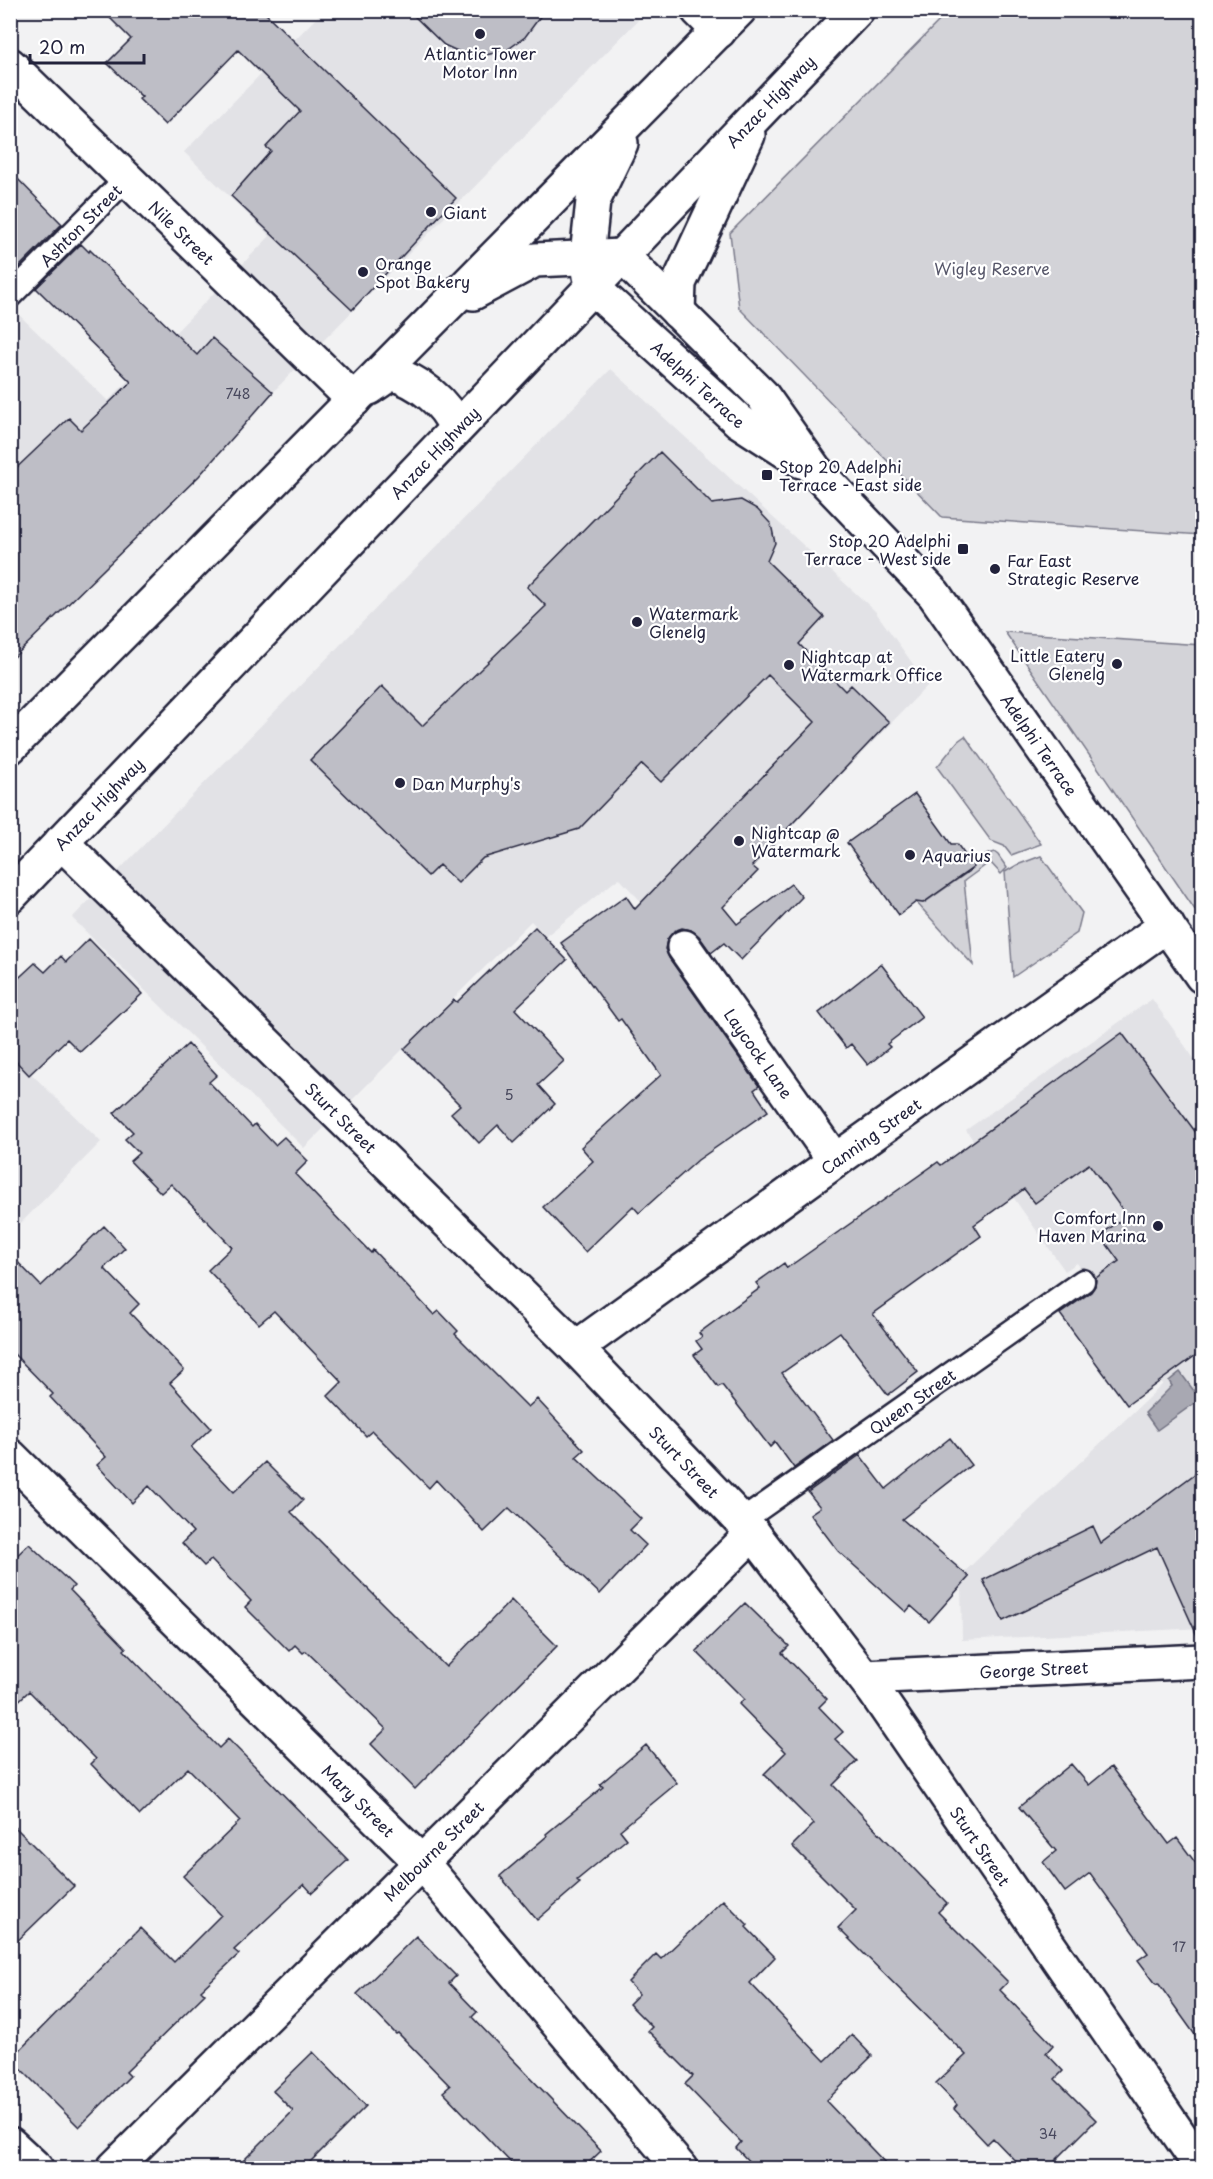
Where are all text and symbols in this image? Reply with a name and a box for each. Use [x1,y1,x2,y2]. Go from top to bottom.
scale bar [30,27,144,65]
marker: Atlantic Tower Motor Inn [473,27,487,41]
text: 20 m [39,33,85,60]
place label: Atlantic Tower Motor Inn [424,41,537,83]
street label: Anzac Highway [720,49,820,152]
street label: Ashton Street [34,178,127,272]
street label: Nile Street [144,195,220,270]
place label: Giant [443,200,487,224]
marker: Giant [424,205,438,219]
place label: Orange Spot Bakery [375,251,470,293]
park label: Wigley Reserve [934,256,1050,280]
marker: Orange Spot Bakery [356,265,370,279]
street label: Adelphi Terrace [646,335,750,434]
house number: 748 [225,383,251,404]
street label: Anzac Highway [384,401,484,504]
place label: Stop 20 Adelphi Terrace - East side [779,454,922,496]
marker: Stop 20 Adelphi Terrace - East side [760,468,774,482]
place label: Stop 20 Adelphi Terrace - West side [804,528,951,570]
marker: Stop 20 Adelphi Terrace - West side [956,542,970,556]
place label: Far East Strategic Reserve [1007,548,1139,590]
marker: Far East Strategic Reserve [988,562,1002,576]
place label: Watermark Glenelg [649,601,739,643]
marker: Watermark Glenelg [630,615,644,629]
place label: Little Eatery Glenelg [1010,643,1105,685]
place label: Nightcap at Watermark Office [801,644,943,686]
marker: Little Eatery Glenelg [1110,657,1124,671]
marker: Nightcap at Watermark Office [782,658,796,672]
street label: Adelphi Terrace [996,689,1084,800]
street label: Anzac Highway [48,752,149,855]
place label: Dan Murphy's [412,771,521,795]
marker: Dan Murphy's [393,776,407,790]
place label: Nightcap @ Watermark [751,820,841,862]
marker: Nightcap @ Watermark [732,834,746,848]
place label: Aquarius [922,843,991,867]
marker: Aquarius [903,848,917,862]
street label: Laycock Lane [719,1003,799,1103]
street label: Sturt Street [300,1077,383,1158]
house number: 5 [504,1084,514,1105]
street label: Canning Street [815,1091,926,1180]
place label: Comfort Inn Haven Marina [1038,1205,1146,1247]
marker: Comfort Inn Haven Marina [1151,1219,1165,1233]
street label: Queen Street [864,1362,961,1440]
street label: Sturt Street [644,1420,725,1503]
street label: George Street [979,1654,1089,1684]
street label: Mary Street [317,1759,401,1842]
street label: Melbourne Street [377,1795,489,1906]
street label: Sturt Street [945,1801,1017,1891]
house number: 17 [1172,1936,1186,1957]
house number: 34 [1039,2123,1057,2144]

